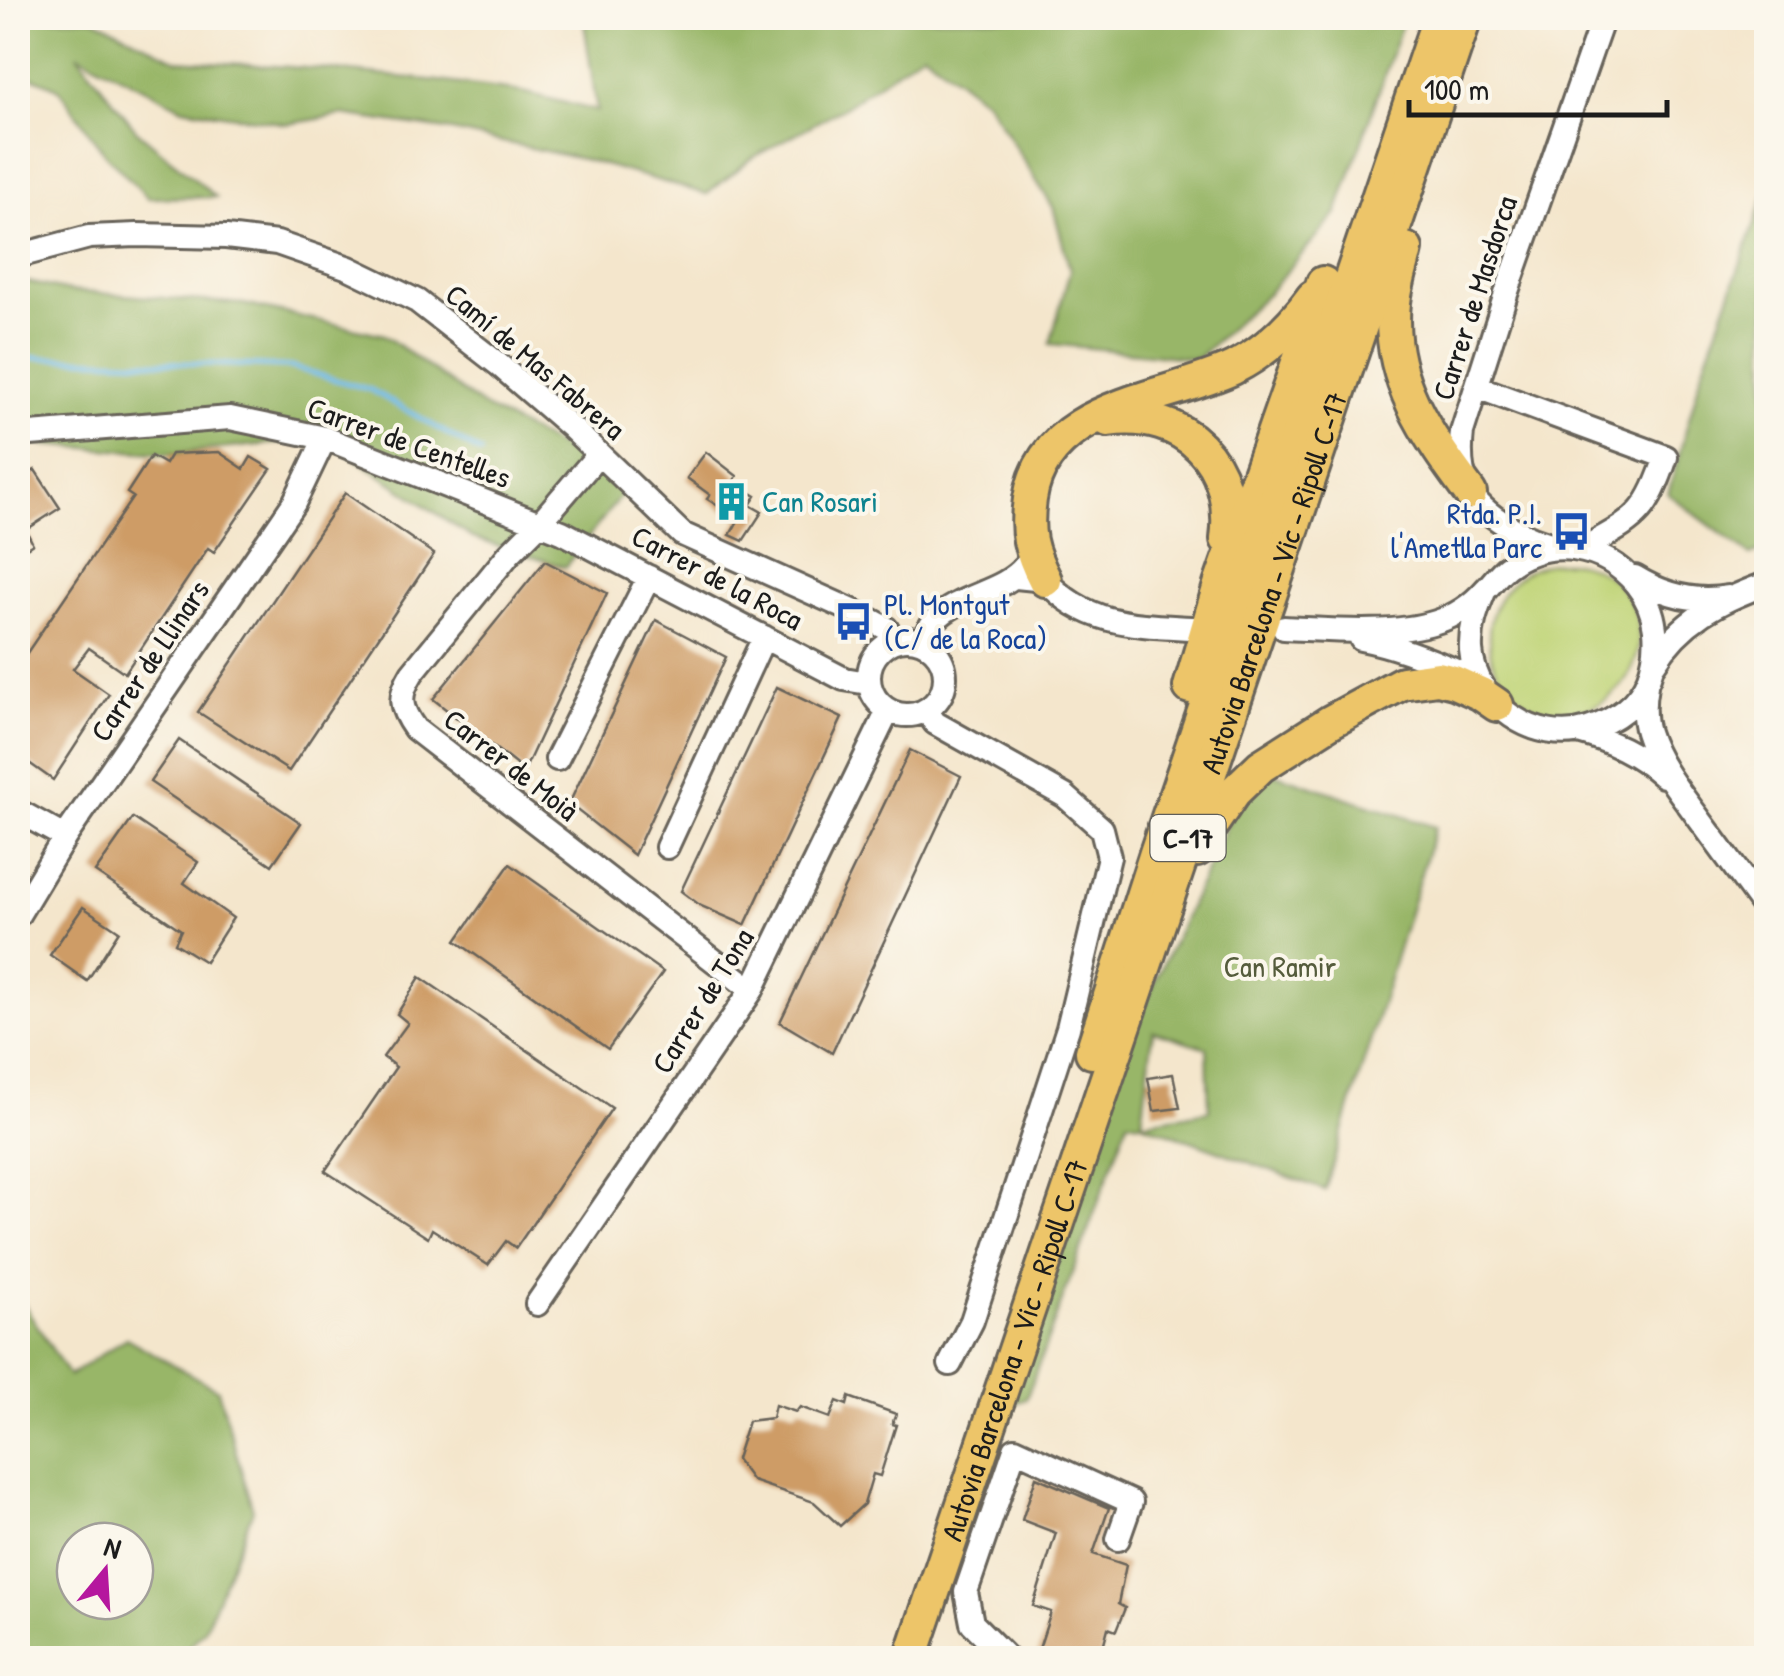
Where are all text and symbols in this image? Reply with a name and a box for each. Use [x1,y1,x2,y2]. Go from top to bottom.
scale bar [1409,55,1666,117]
text: 100 m [1424,69,1489,109]
street label: Carrer de Masdorca [1422,190,1526,405]
street label: Camí de Mas Fabrera [437,274,634,448]
street label: Autovia Barcelona - Vic - Ripoll C-17 [1190,386,1356,779]
street label: Carrer de Centelles [302,387,516,497]
building icon: Can Rosari [711,481,753,523]
place label: Can Rosari [762,481,878,521]
place label: Rtda. P.I. l'Ametlla Parc [1391,493,1542,567]
bus stop icon: Rtda. P.I. l'Ametlla Parc [1551,510,1593,552]
street label: Carrer de la Roca [625,515,810,639]
street label: Carrer de Llinars [80,572,218,749]
place label: Pl. Montgut (C/ de la Roca) [884,584,1047,658]
bus stop icon: Pl. Montgut (C/ de la Roca) [833,601,875,643]
street label: Carrer de Moià [436,699,587,830]
road number: C-17 [1150,815,1226,861]
street label: Carrer de Tona [642,920,763,1080]
park label: Can Ramir [1224,946,1337,986]
street label: Autovia Barcelona - Vic - Ripoll C-17 [931,1154,1097,1546]
north arrow [55,1521,155,1621]
text: N [100,1527,126,1568]

